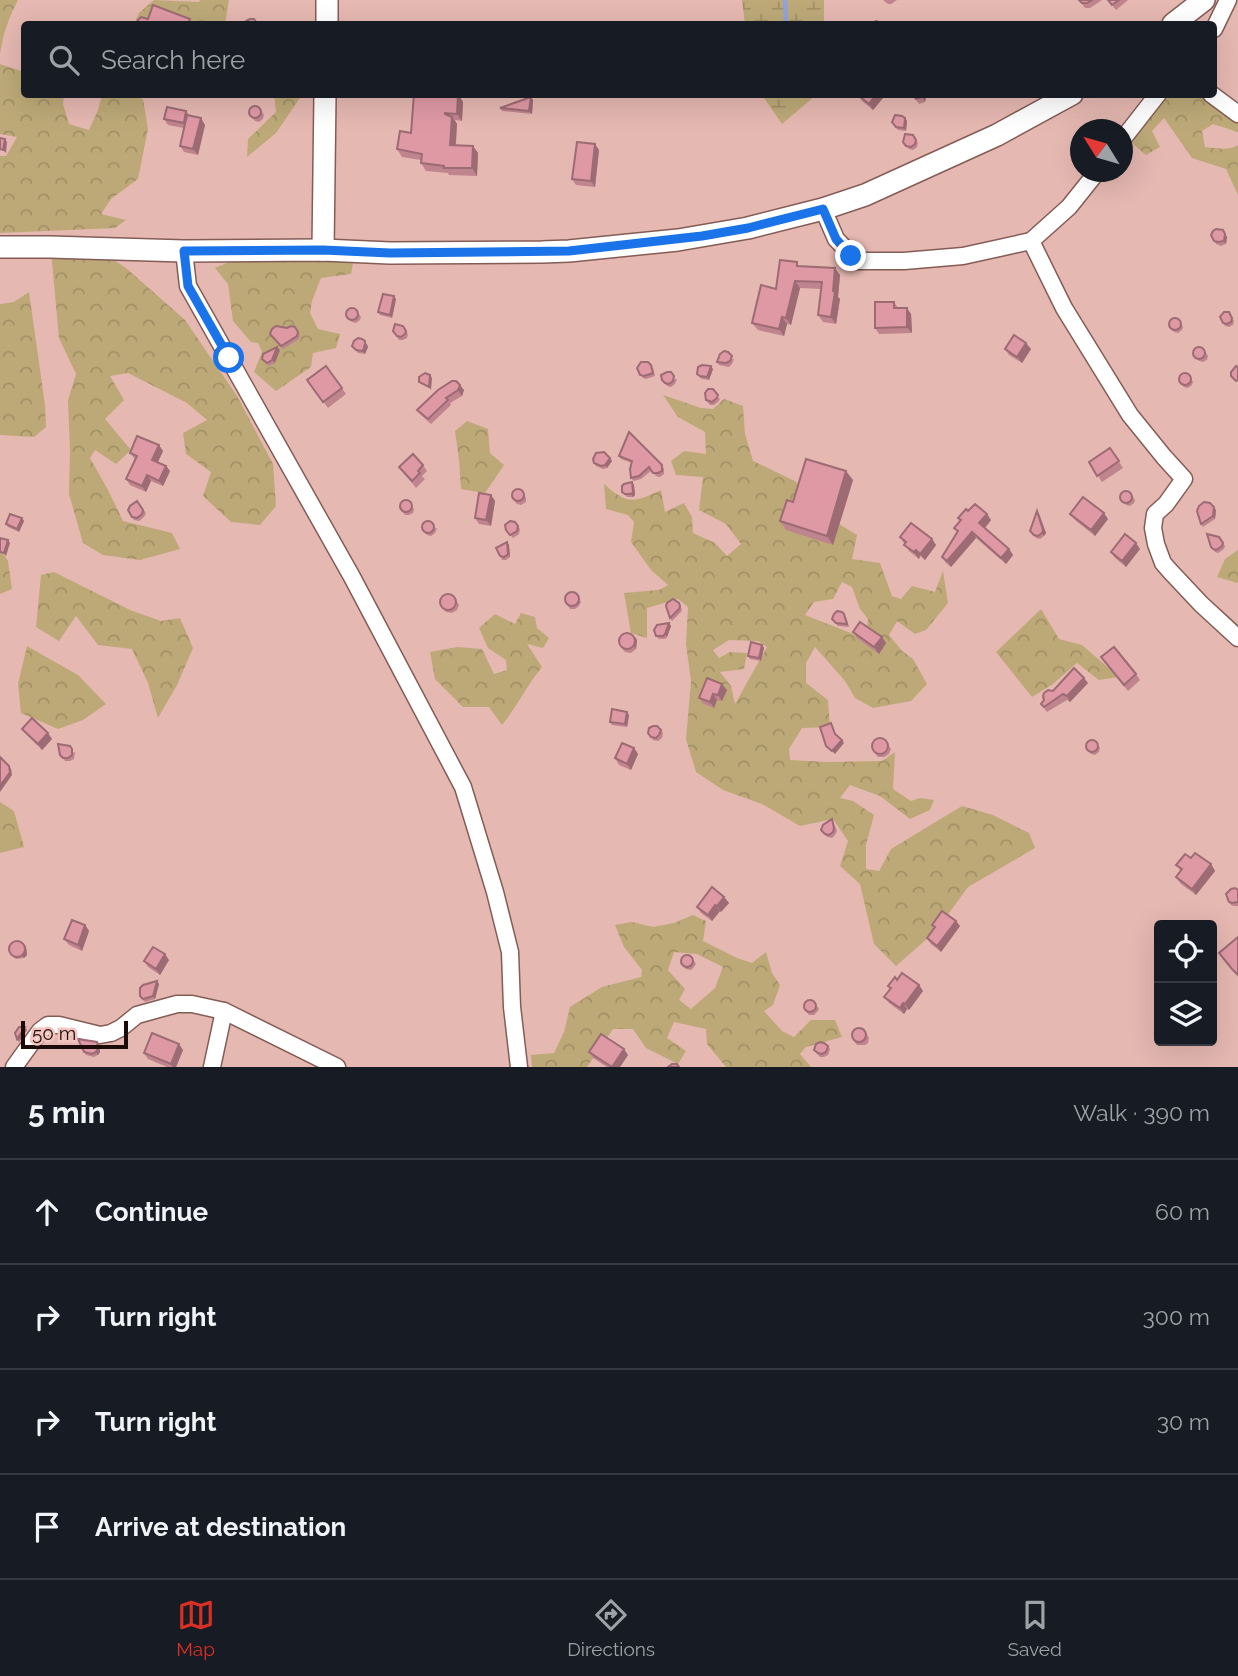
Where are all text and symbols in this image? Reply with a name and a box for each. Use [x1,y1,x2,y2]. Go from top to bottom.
search box [21,21,1217,98]
icon: search [45,41,83,79]
text: Search here [101,45,245,75]
north arrow [1070,119,1133,182]
route end [835,240,866,271]
route start [213,342,244,373]
map controls [1154,920,1217,1046]
button: locate [1154,920,1217,983]
button: layers [1154,983,1217,1046]
scale bar [21,1018,128,1050]
text: 50 m [32,1022,76,1044]
text: 5 min [28,1095,106,1130]
text: Walk · 390 m [1073,1099,1210,1126]
icon: ahead [28,1193,66,1231]
text: Continue [95,1197,208,1227]
text: 60 m [1155,1198,1210,1225]
icon: right [28,1298,66,1336]
text: Turn right [95,1302,216,1332]
text: 300 m [1143,1303,1210,1330]
icon: right [28,1403,66,1441]
text: Turn right [95,1407,216,1437]
text: 30 m [1157,1408,1210,1435]
icon: arrive [28,1508,66,1546]
text: Arrive at destination [95,1512,346,1542]
tab: Map [176,1596,215,1660]
tab: Directions [567,1596,655,1660]
tab: Saved [1007,1596,1062,1660]

